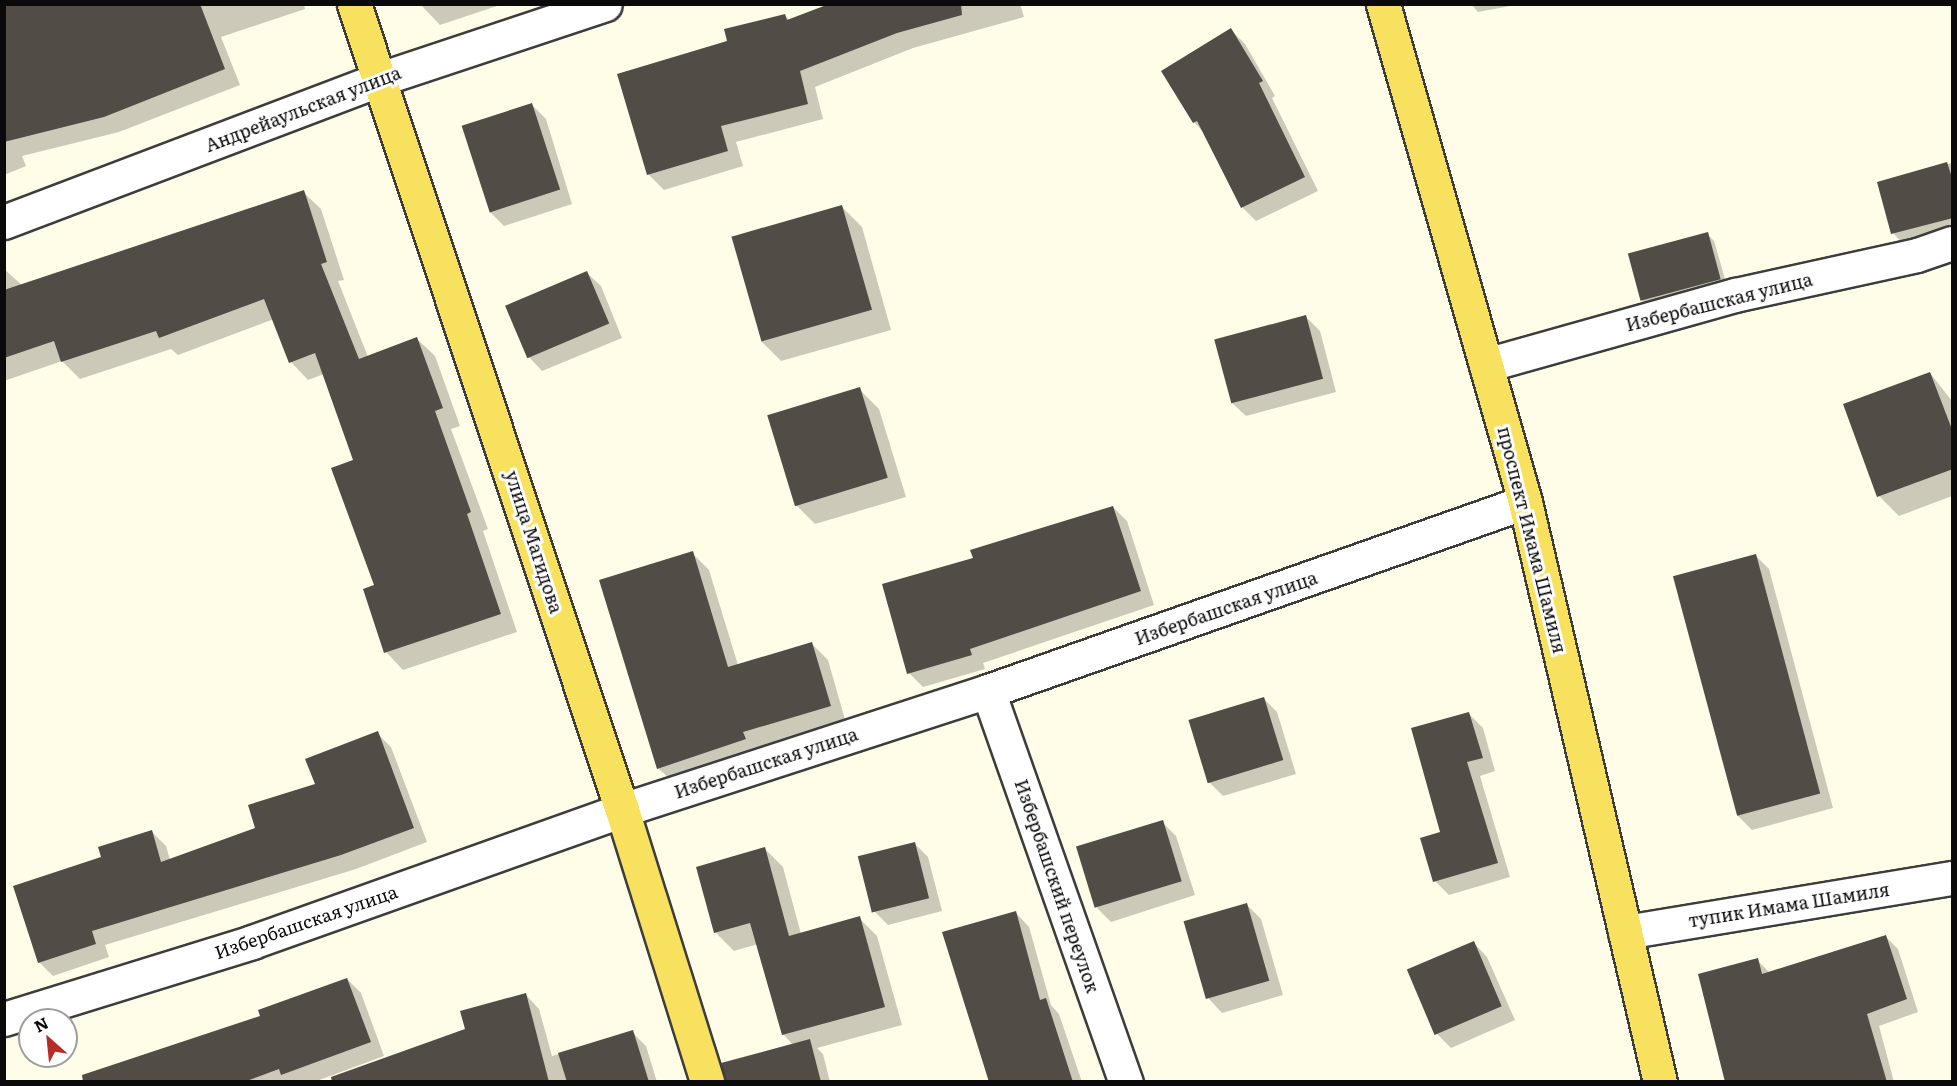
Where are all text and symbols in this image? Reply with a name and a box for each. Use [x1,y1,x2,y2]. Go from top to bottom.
street label: Андрейаульская улица [202,62,404,156]
street label: Избербашская улица [1623,268,1815,336]
street label: проспект Имама Шамиля [1493,424,1571,656]
street label: улица Магидова [501,468,567,616]
street label: Избербашская улица [1132,567,1320,649]
street label: Избербашская улица [671,723,861,803]
street label: Избербашский переулок [1010,776,1104,996]
street label: тупик Имама Шамиля [1687,878,1891,932]
street label: Избербашская улица [212,881,400,963]
north arrow [18,1008,78,1068]
text: N [29,1010,52,1037]

